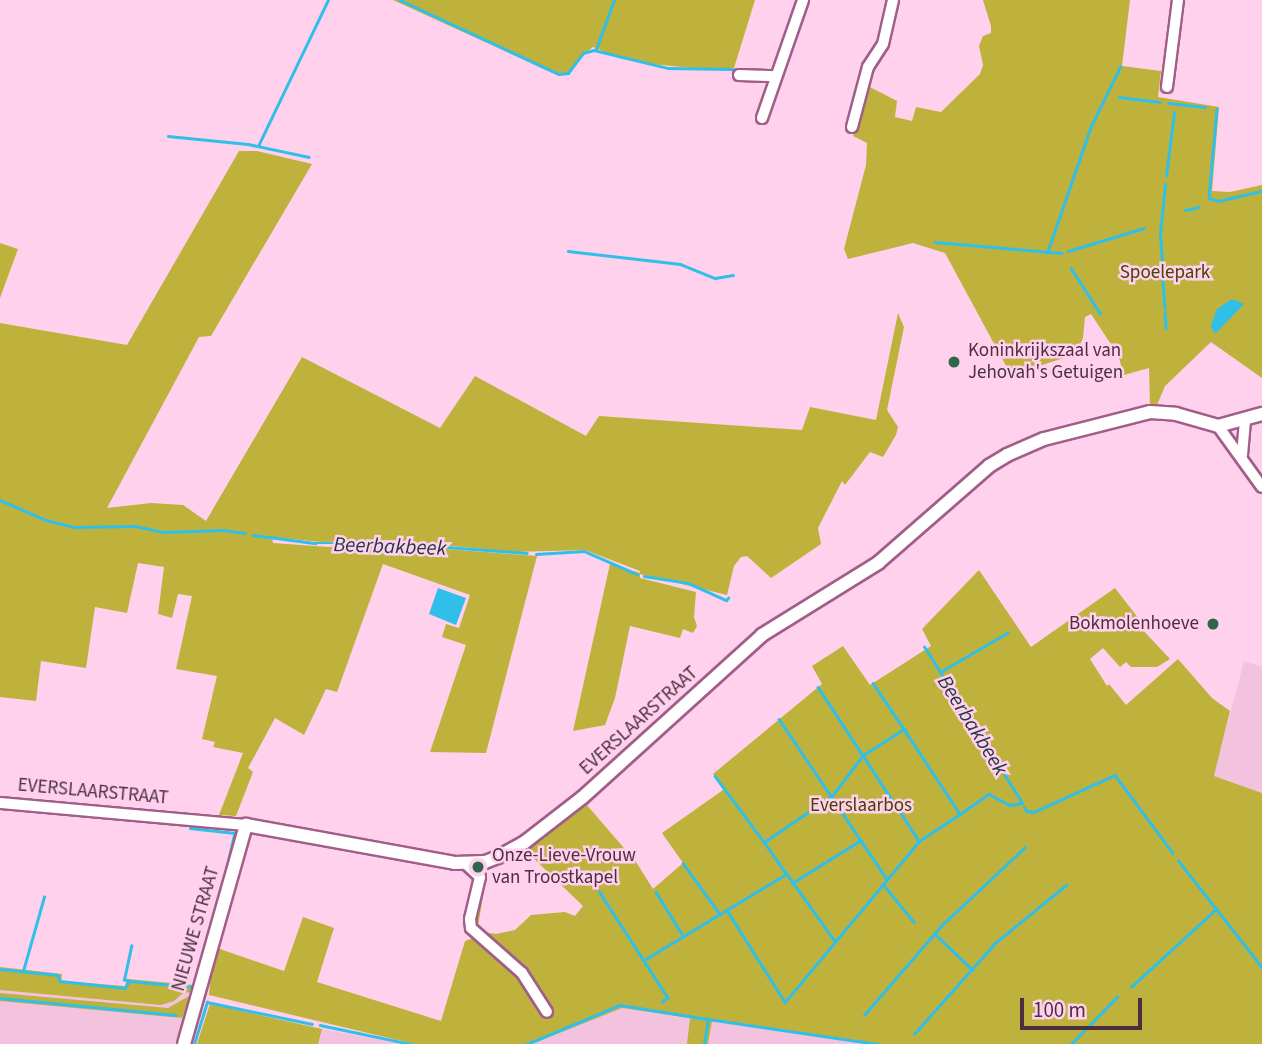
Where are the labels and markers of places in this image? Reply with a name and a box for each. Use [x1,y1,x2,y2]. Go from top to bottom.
place label: Koninkrijkszaal van Jehovah's Getuigen [968,340,1123,384]
marker: Koninkrijkszaal van Jehovah's Getuigen [946,354,962,370]
place label: Bokmolenhoeve [1069,613,1199,635]
marker: Bokmolenhoeve [1205,616,1221,632]
place label: Onze-Lieve-Vrouw van Troostkapel [492,845,636,889]
marker: Onze-Lieve-Vrouw van Troostkapel [470,859,486,875]

